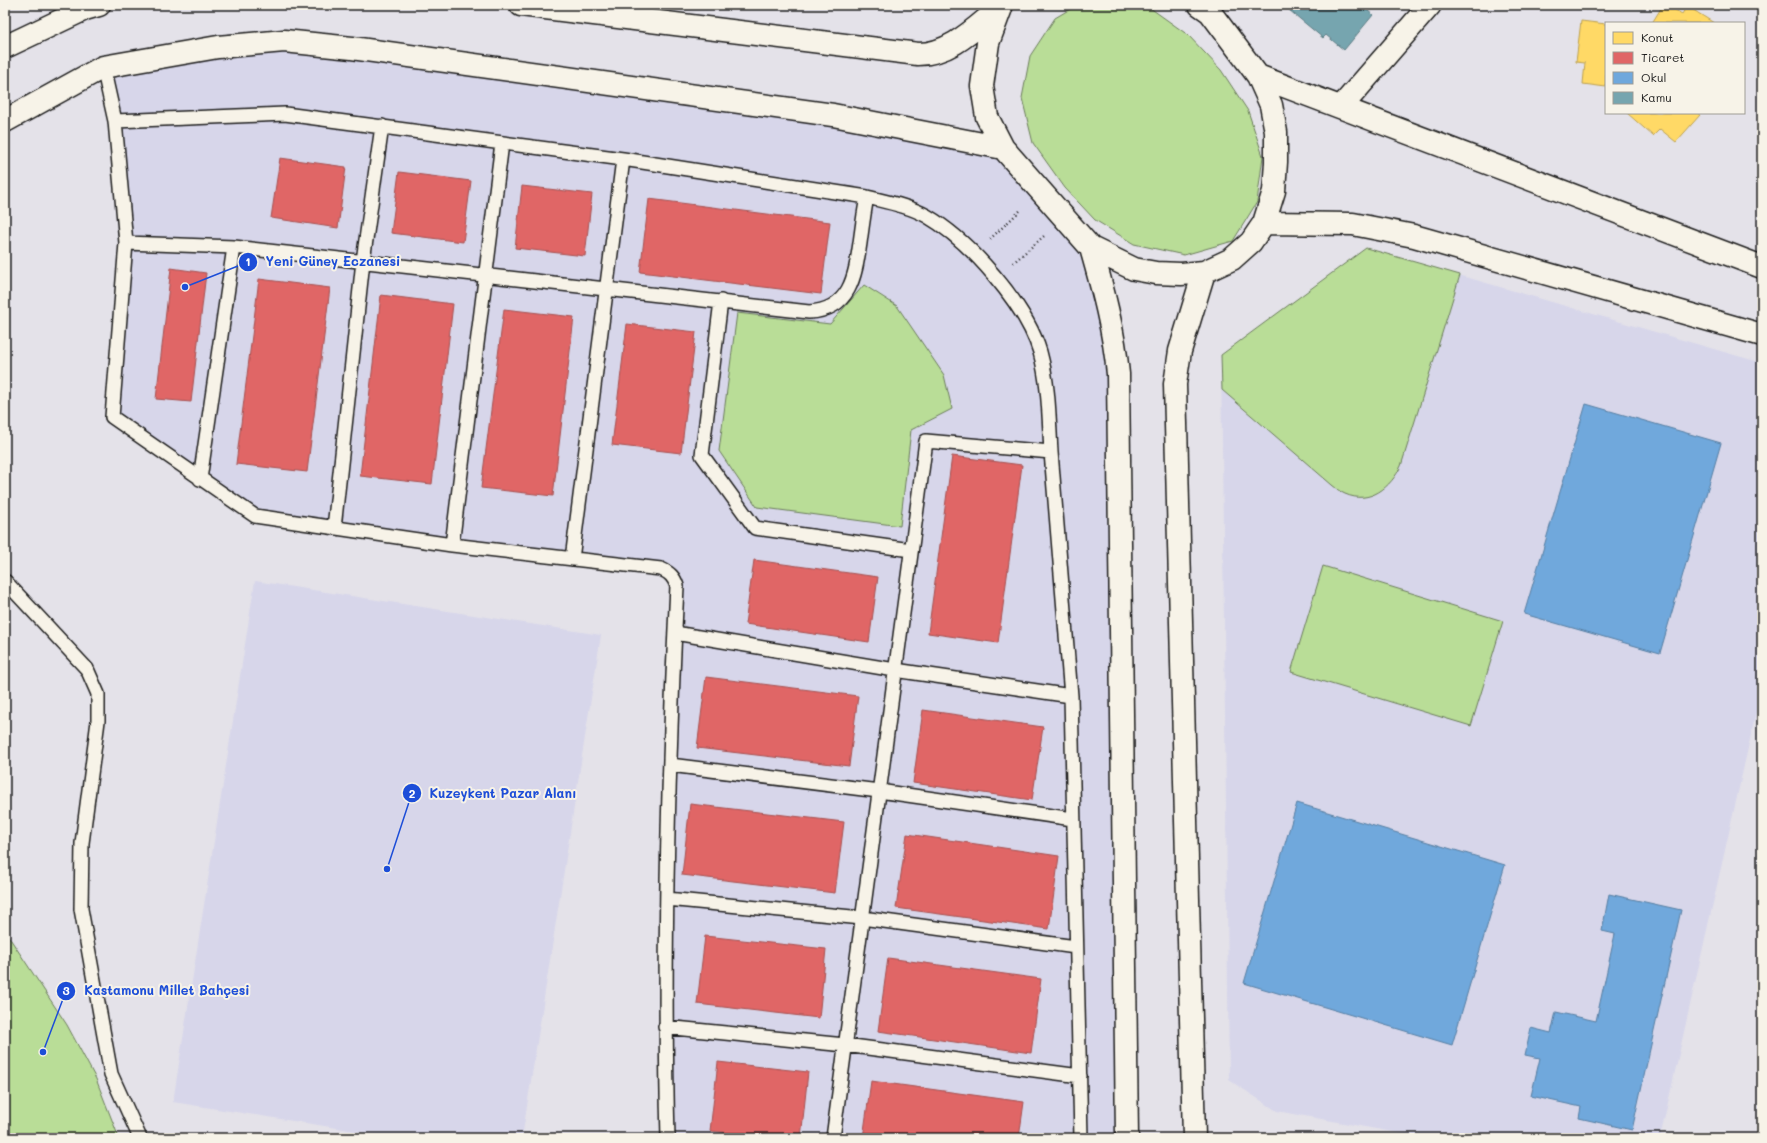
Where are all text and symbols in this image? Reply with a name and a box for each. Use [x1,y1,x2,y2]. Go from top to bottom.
legend [1605,22,1745,114]
text: Konut [1641,29,1674,45]
text: Ticaret [1641,49,1685,65]
text: Okul [1641,69,1666,85]
text: Kamu [1641,89,1672,105]
callout: Yeni Güney Eczanesi [238,249,408,274]
text: Yeni Güney Eczanesi [266,252,400,270]
text: 1 [245,253,251,269]
callout: Kuzeykent Pazar Alanı [402,781,585,806]
text: Kuzeykent Pazar Alanı [429,784,577,802]
text: 2 [409,785,416,801]
callout: Kastamonu Millet Bahçesi [56,978,258,1003]
text: Kastamonu Millet Bahçesi [84,981,250,998]
text: 3 [62,982,70,998]

